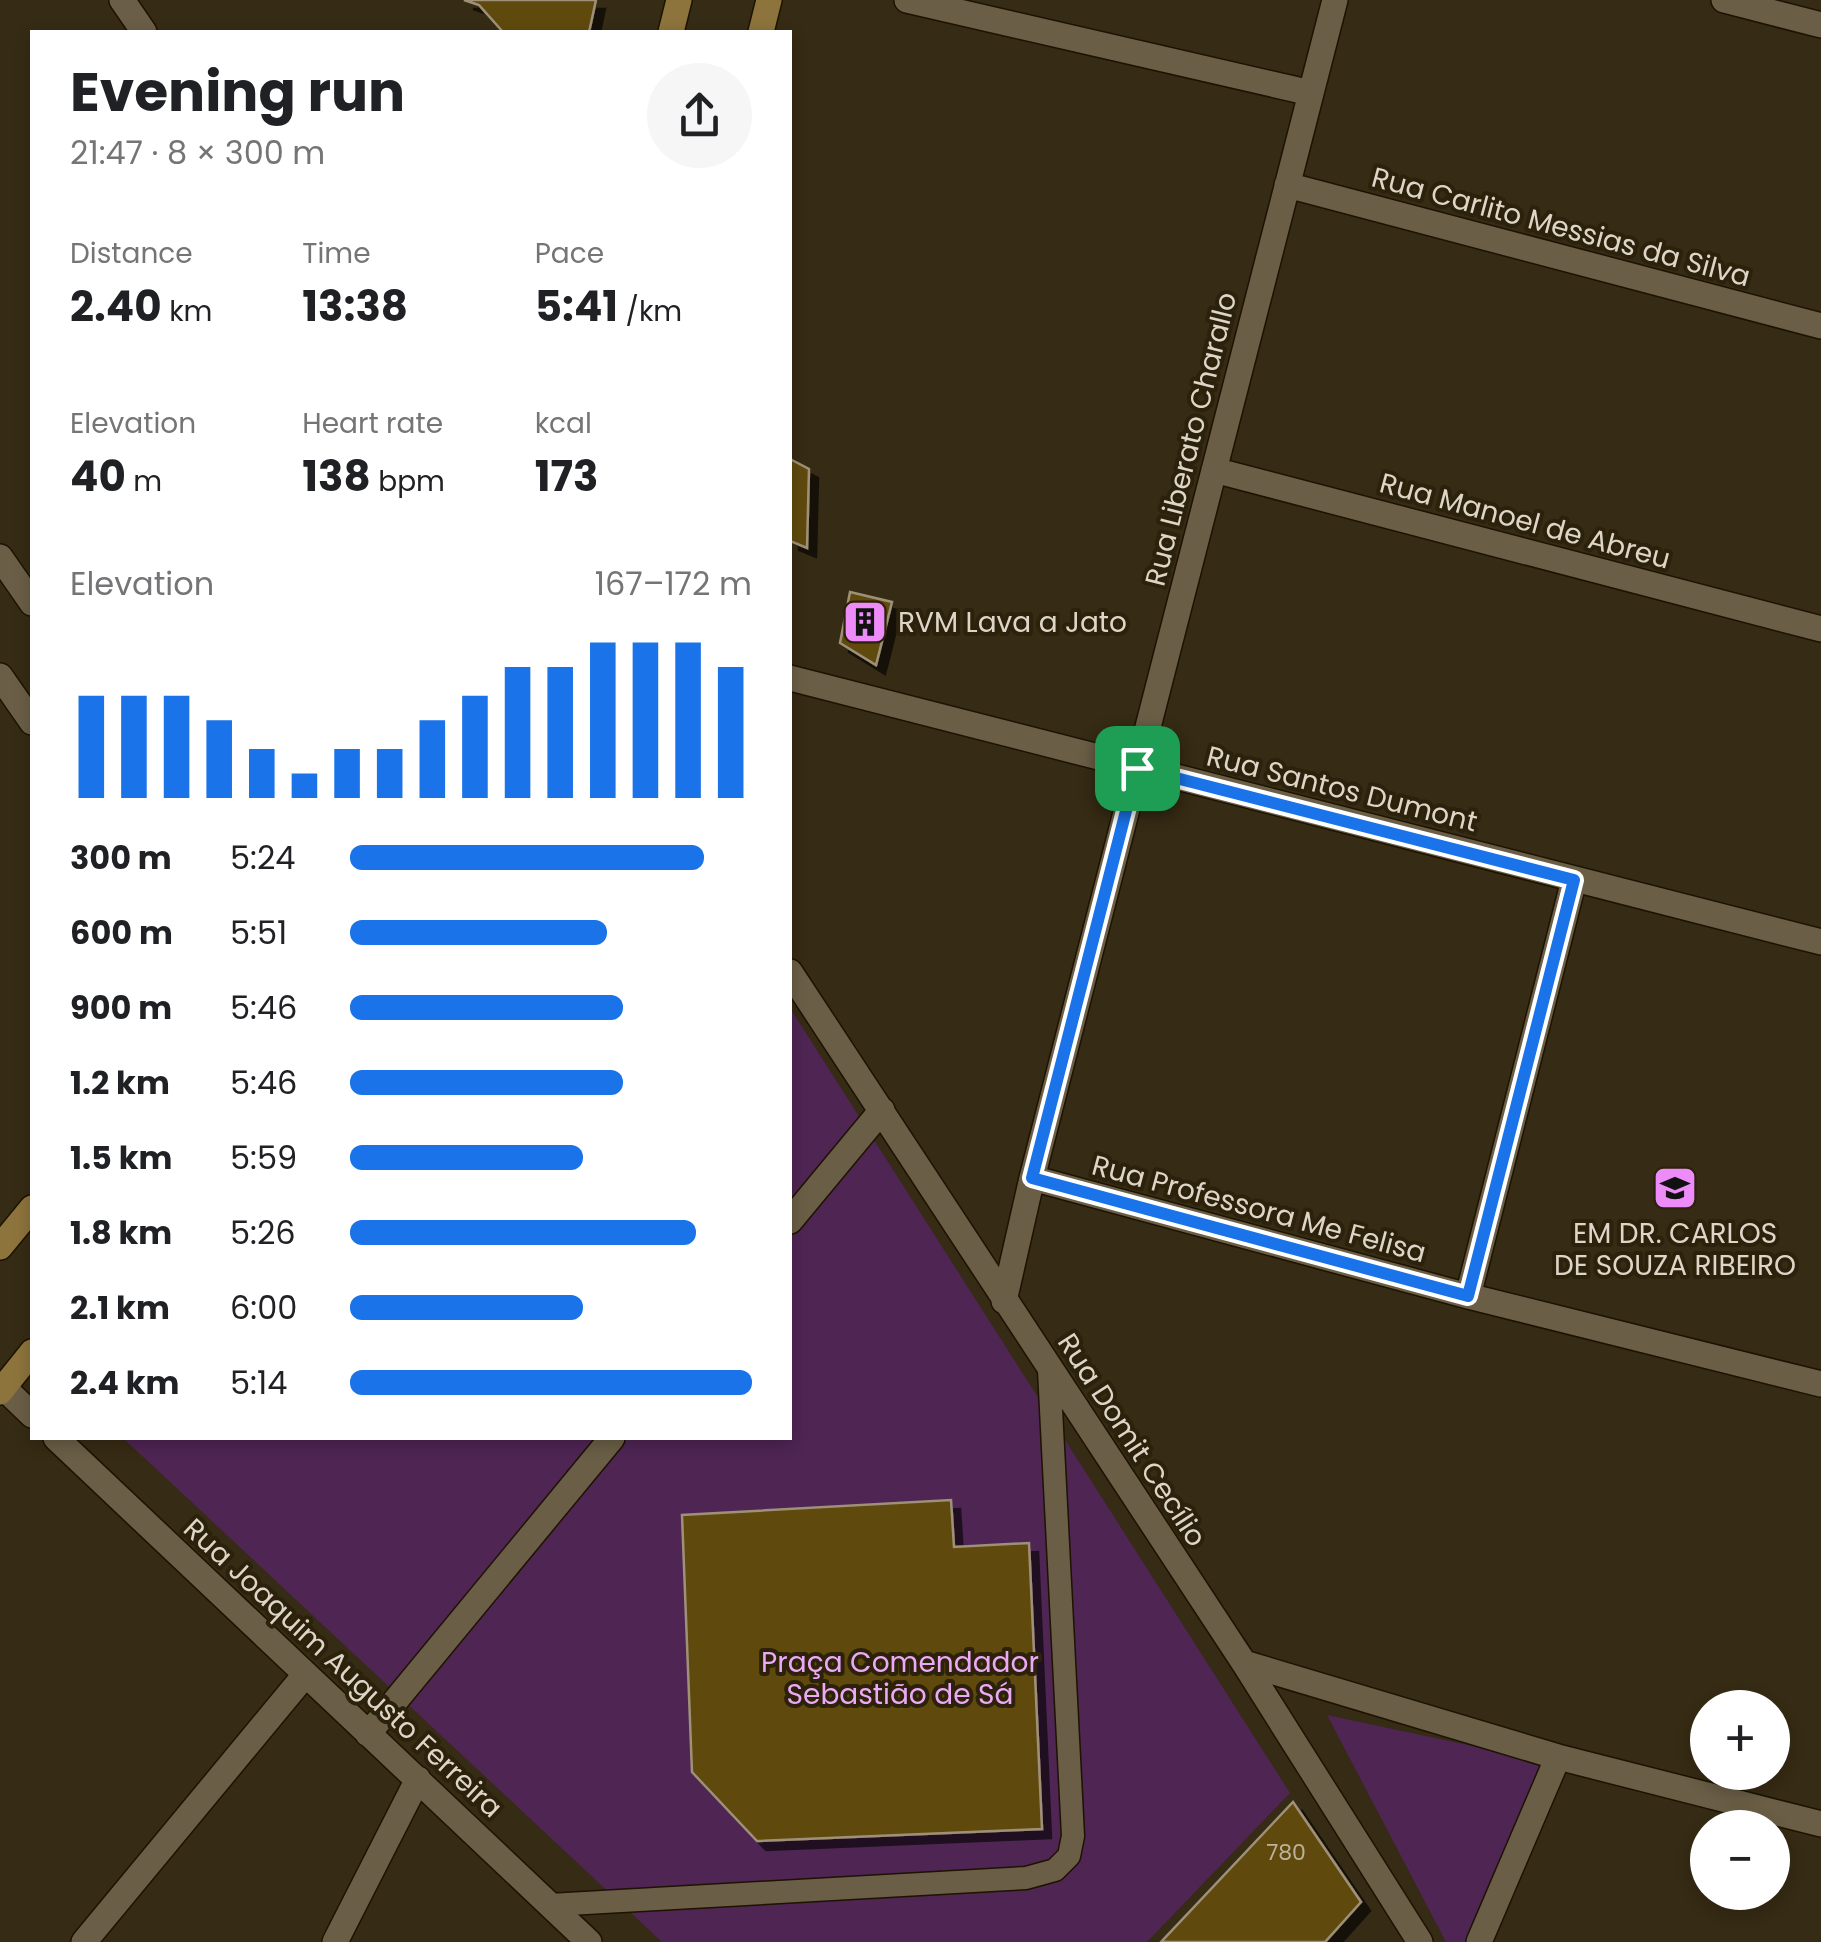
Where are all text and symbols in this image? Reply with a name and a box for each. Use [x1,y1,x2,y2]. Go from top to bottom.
text: Evening run [70,53,405,130]
button: share [647,63,752,168]
text: 21:47 · 8 × 300 m [70,130,325,175]
street label: Rua Carlito Messias da Silva [1367,158,1755,296]
text: Distance [70,234,193,273]
text: Time [302,234,371,273]
text: Pace [535,234,604,273]
text: 2.40 [70,277,162,336]
text: 13:38 [302,277,408,336]
text: 5:41 [535,277,618,336]
street label: Rua Liberato Charallo [1136,288,1246,590]
text: km [162,292,212,331]
text: /km [618,292,682,331]
text: Elevation [70,404,196,443]
text: Heart rate [302,404,443,443]
text: kcal [535,404,592,443]
text: 40 [70,447,126,506]
text: 138 [302,447,371,506]
text: 173 [535,447,598,506]
text: m [126,462,162,501]
text: bpm [371,462,445,501]
street label: Rua Manoel de Abreu [1375,463,1675,579]
text: Elevation [70,561,214,606]
text: 167–172 m [595,561,752,606]
building icon: RVM Lava a Jato [842,599,888,645]
place label: RVM Lava a Jato [898,603,1127,642]
pin [1095,726,1180,811]
street label: Rua Santos Dumont [1203,737,1481,841]
icon: arrive [1110,741,1165,796]
text: 300 m [70,835,172,880]
text: 5:24 [230,835,295,880]
text: 600 m [70,910,173,955]
text: 5:51 [230,910,287,955]
text: 900 m [70,985,172,1030]
text: 5:46 [230,985,297,1030]
text: 1.2 km [70,1060,170,1105]
text: 5:46 [230,1060,297,1105]
text: 1.5 km [70,1135,172,1180]
text: 5:59 [230,1135,297,1180]
street label: Rua Professora Me Felisa [1088,1146,1430,1272]
school or university icon: EM DR. CARLOS DE SOUZA RIBEIRO [1652,1165,1698,1211]
text: 1.8 km [70,1210,172,1255]
text: 5:26 [230,1210,296,1255]
place label: EM DR. CARLOS DE SOUZA RIBEIRO [1554,1214,1796,1285]
text: 2.1 km [70,1285,170,1330]
text: 6:00 [230,1285,297,1330]
street label: Rua Domit Cecílio [1048,1326,1216,1554]
text: 2.4 km [70,1360,179,1405]
text: 5:14 [230,1360,287,1405]
street label: Rua Joaquim Augusto Ferreira [175,1510,511,1826]
park label: Praça Comendador Sebastião de Sá [761,1643,1039,1714]
map controls [1690,1690,1790,1910]
button: + [1690,1690,1790,1790]
button: − [1690,1810,1790,1910]
house number: 780 [1266,1837,1306,1868]

